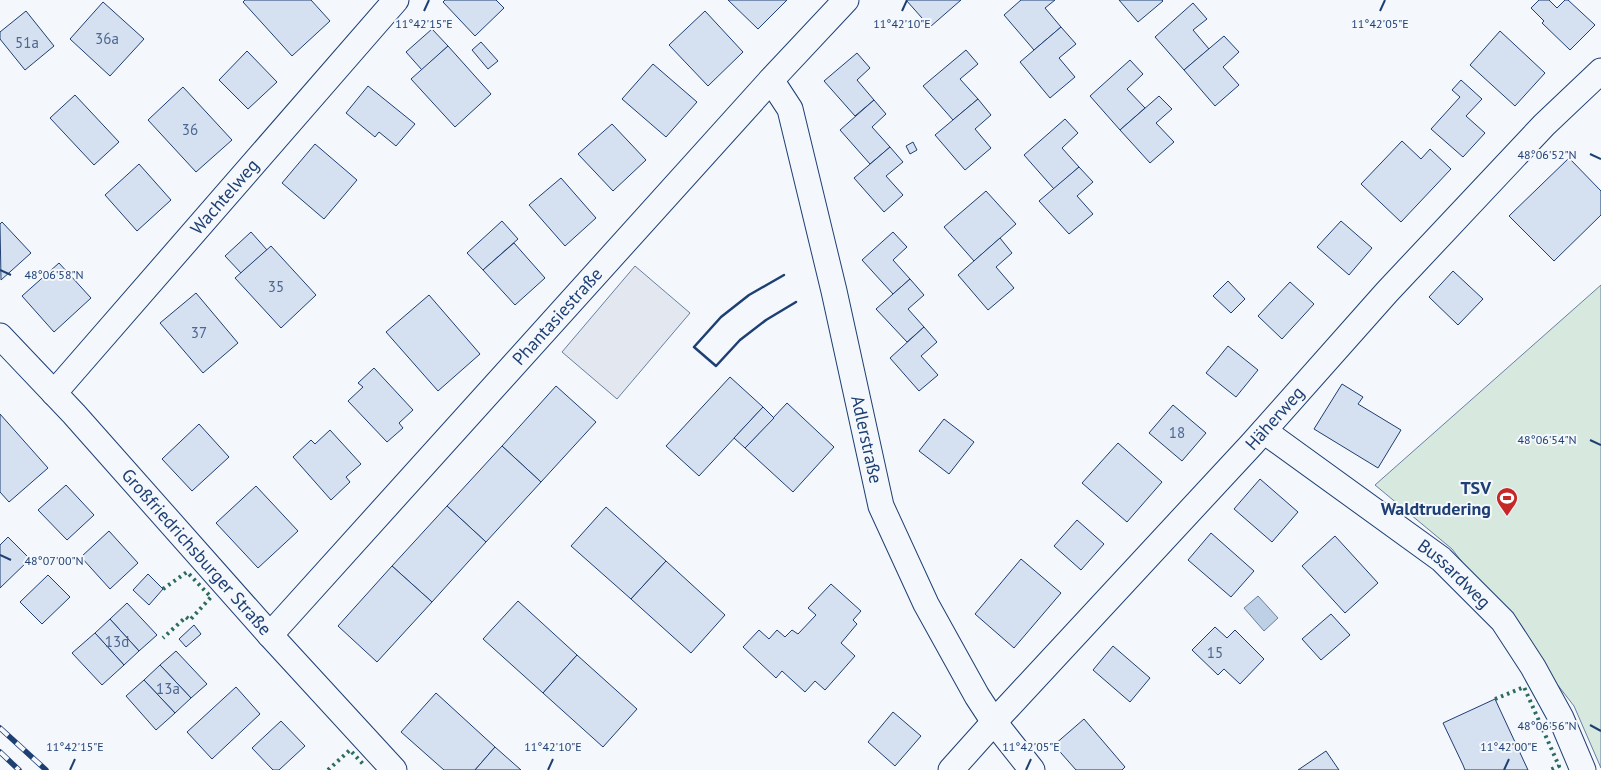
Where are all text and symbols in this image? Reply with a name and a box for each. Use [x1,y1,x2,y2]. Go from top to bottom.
text: 11°42'15"E [395,16,453,31]
text: 11°42'10"E [873,16,931,31]
text: 11°42'05"E [1351,16,1409,31]
house number: 36a [95,29,119,48]
house number: 51a [15,33,39,52]
house number: 36 [182,120,198,139]
text: 48°06'52"N [1517,147,1577,162]
street label: Wachtelweg [185,154,264,239]
street label: Phantasiestraße [507,263,607,370]
text: 48°06'58"N [24,267,84,282]
house number: 35 [268,277,284,296]
house number: 37 [191,323,207,342]
street label: Häherweg [1240,381,1309,455]
street label: Adlerstraße [846,393,888,486]
house number: 18 [1169,423,1185,442]
text: 48°06'54"N [1517,432,1577,447]
street label: Großfriedrichsburger Straße [117,463,277,640]
place label: TSV Waldtrudering [1381,476,1491,520]
sports icon: TSV Waldtrudering [1495,486,1519,517]
street label: Bussardweg [1413,534,1496,613]
text: 48°07'00"N [24,553,84,568]
house number: 13d [105,632,129,651]
house number: 15 [1207,643,1223,662]
house number: 13a [156,679,180,698]
text: 48°06'56"N [1517,718,1577,733]
text: 11°42'15"E [46,739,104,754]
text: 11°42'10"E [524,739,582,754]
text: 11°42'05"E [1002,739,1060,754]
text: 11°42'00"E [1480,739,1538,754]

